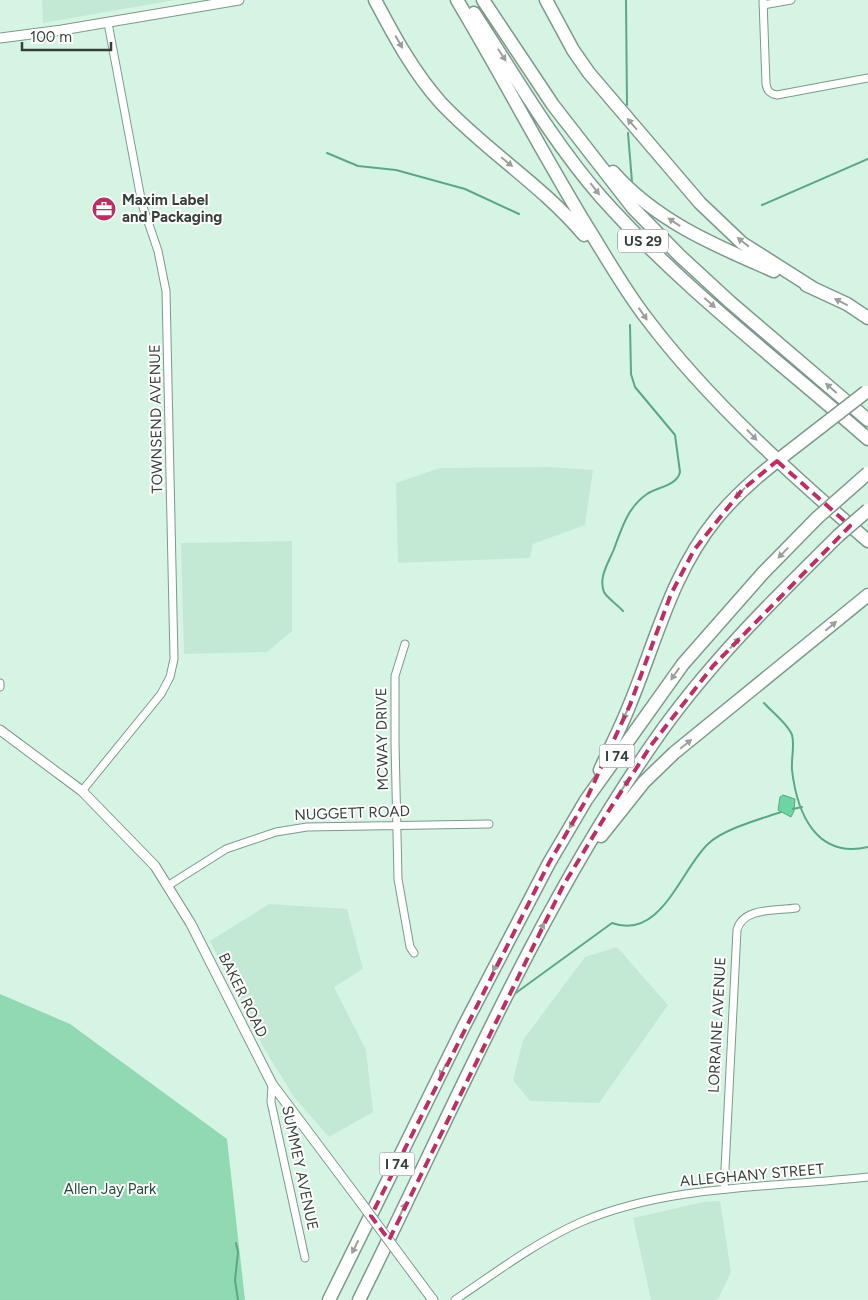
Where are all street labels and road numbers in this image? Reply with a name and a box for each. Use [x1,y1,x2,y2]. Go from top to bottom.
road number: US 29 [618,230,668,252]
street label: TOWNSEND AVENUE [146,344,166,494]
street label: MCWAY DRIVE [372,687,392,791]
road number: I 74 [600,744,634,768]
street label: NUGGETT ROAD [294,802,410,824]
street label: BAKER ROAD [215,950,271,1040]
street label: LORRAINE AVENUE [704,956,730,1094]
street label: SUMMEY AVENUE [278,1104,322,1232]
road number: I 74 [380,1152,414,1176]
street label: ALLEGHANY STREET [679,1160,826,1190]

